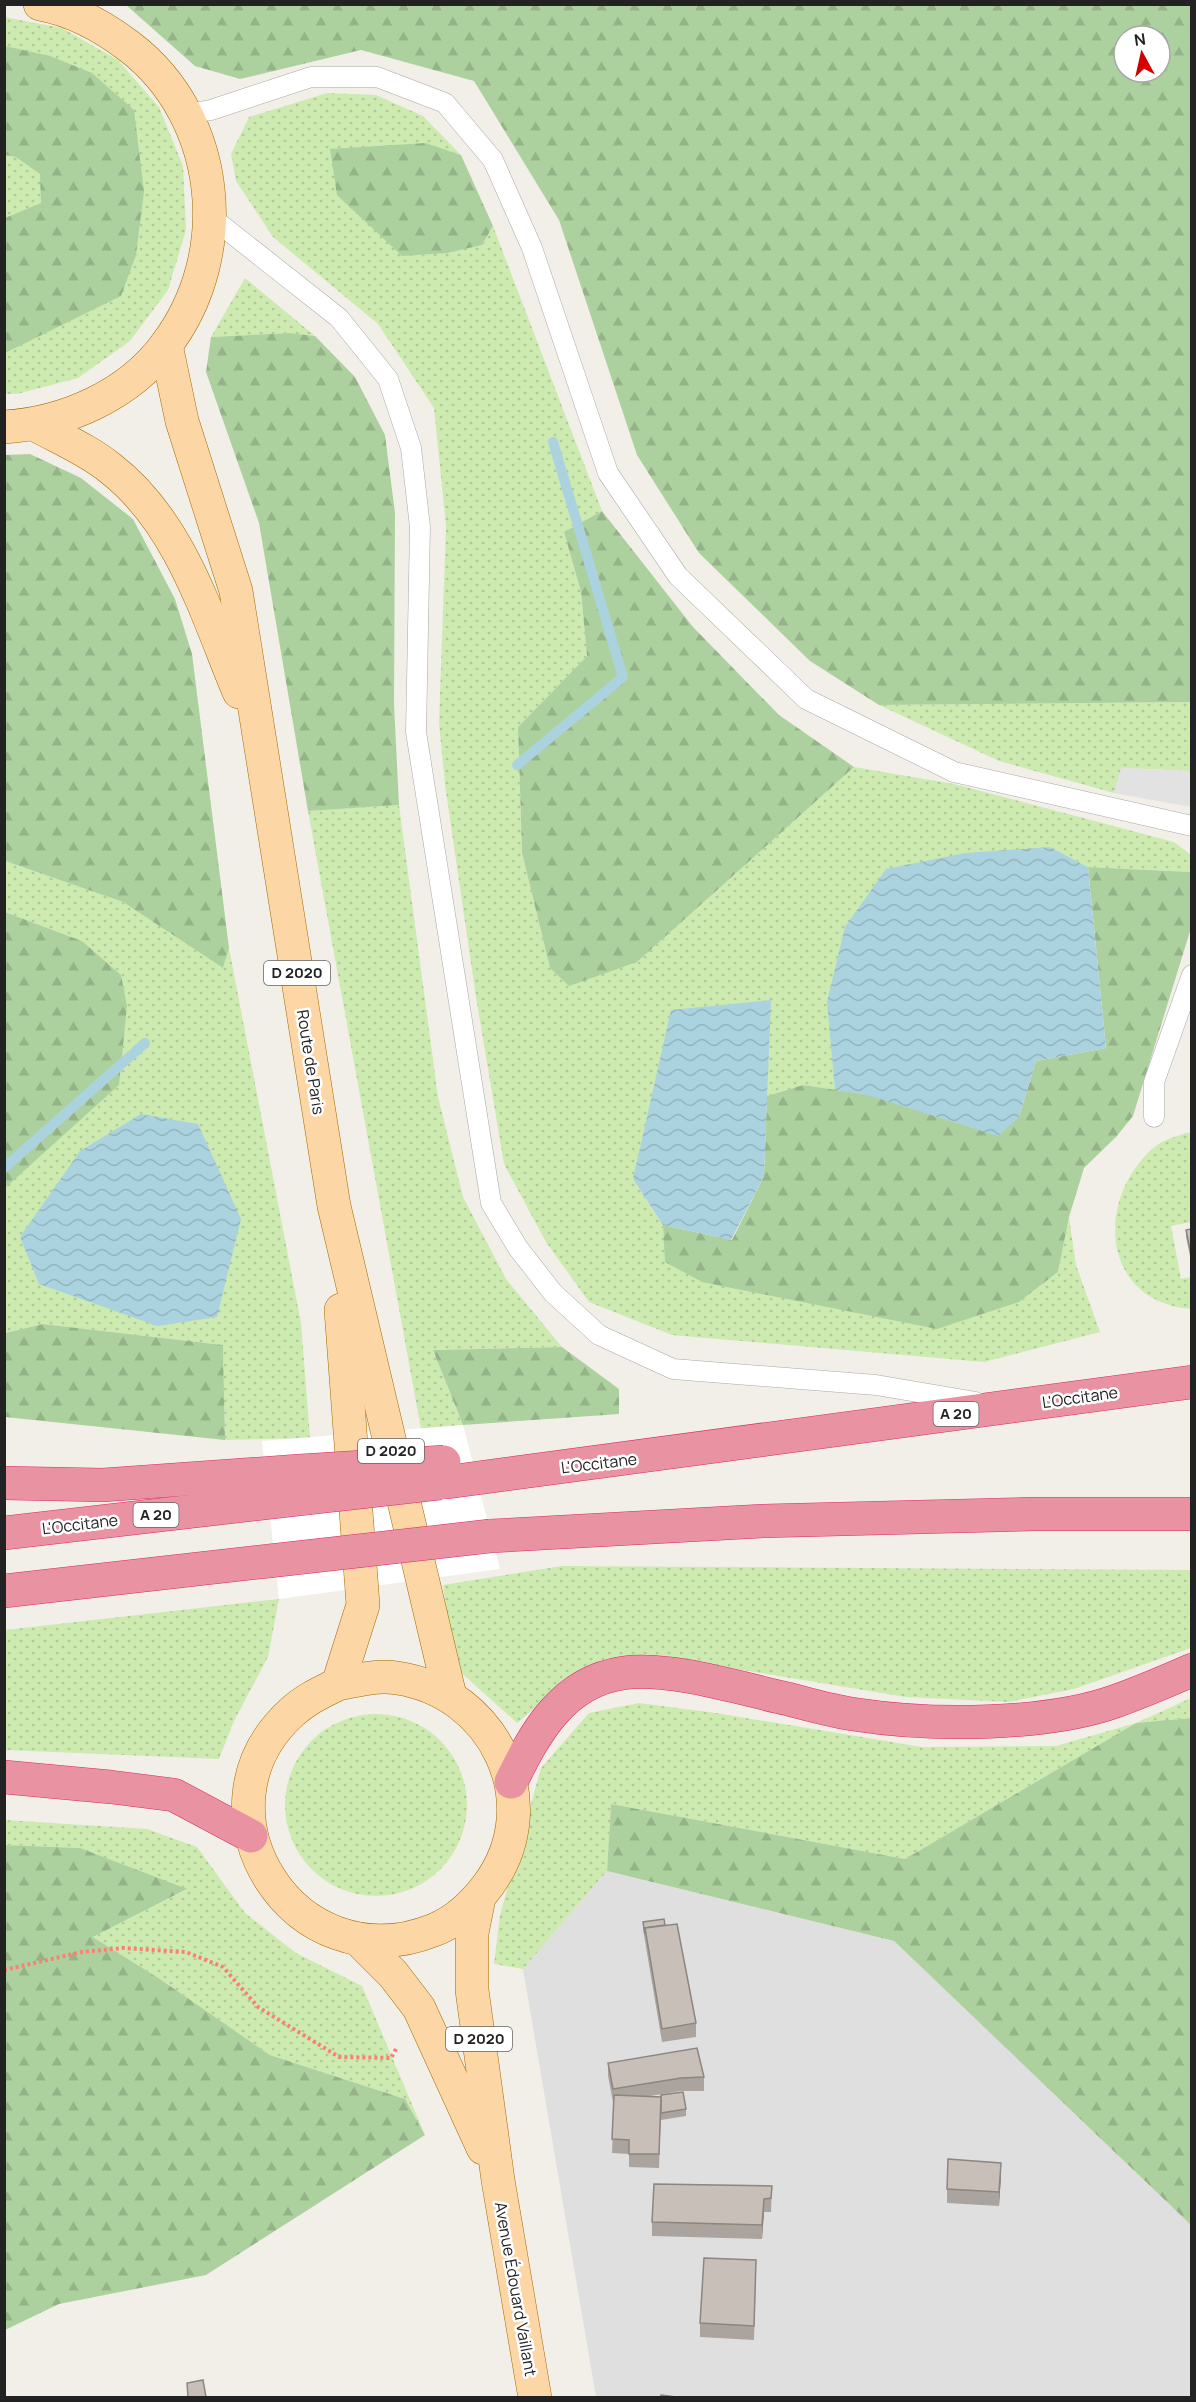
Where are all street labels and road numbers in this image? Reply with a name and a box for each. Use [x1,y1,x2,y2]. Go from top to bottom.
road number: D 2020 [264,961,330,985]
street label: Route de Paris [292,1008,330,1116]
street label: L'Occitane [1041,1381,1119,1413]
road number: A 20 [934,1402,978,1426]
road number: D 2020 [358,1439,424,1463]
street label: L'Occitane [560,1447,638,1479]
road number: A 20 [134,1503,178,1527]
street label: L'Occitane [41,1508,119,1540]
road number: D 2020 [446,2027,512,2051]
street label: Avenue Édouard Vaillant [490,2200,542,2378]

